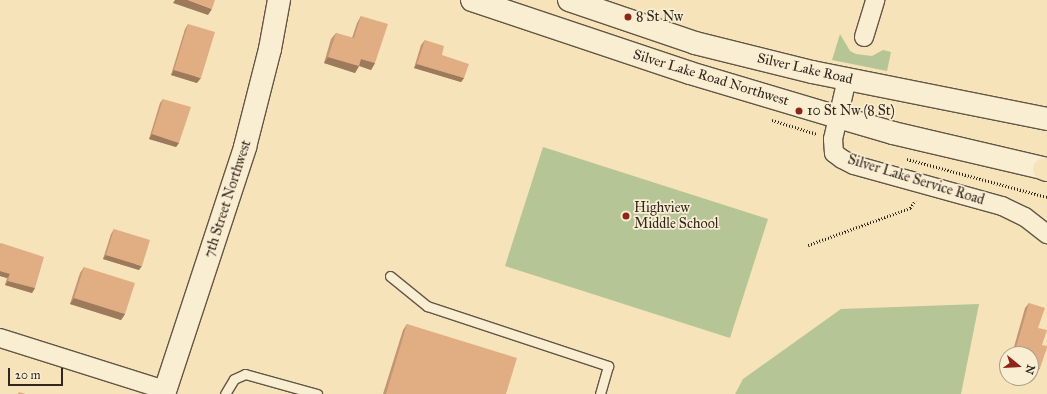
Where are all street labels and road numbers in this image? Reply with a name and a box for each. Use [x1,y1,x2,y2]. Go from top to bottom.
street label: Silver Lake Road Northwest [631,46,791,110]
street label: Silver Lake Road [756,50,854,88]
street label: 7th Street Northwest [201,138,255,260]
street label: Silver Lake Service Road [846,151,986,209]

